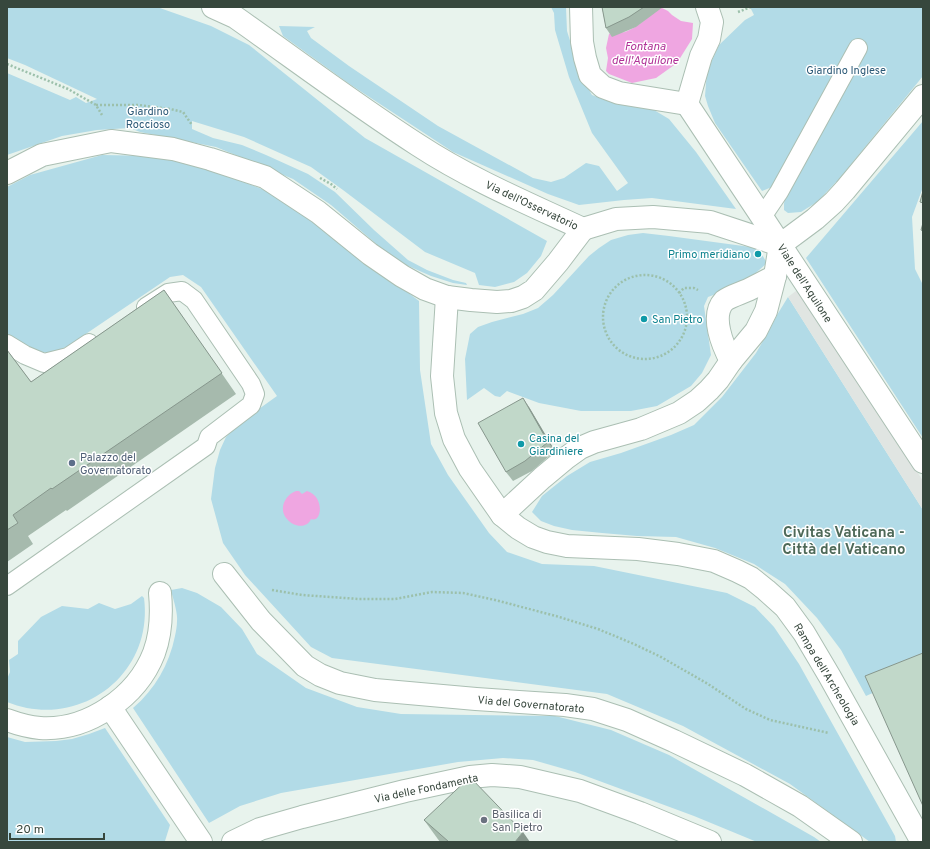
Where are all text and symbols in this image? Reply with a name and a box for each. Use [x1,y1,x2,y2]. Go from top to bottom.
water label: Fontana dell'Aquilone [611,39,679,69]
park label: Giardino Inglese [806,64,886,78]
park label: Giardino Roccioso [126,105,170,132]
street label: Via dell'Osservatorio [483,178,580,234]
street label: Viale dell'Aquilone [773,242,835,326]
place label: Primo meridiano [668,248,750,262]
marker: Primo meridiano [753,249,763,259]
place label: San Pietro [652,313,703,327]
marker: San Pietro [639,314,649,324]
place label: Casina del Giardiniere [529,432,583,459]
marker: Casina del Giardiniere [516,439,526,449]
place label: Palazzo del Governatorato [80,451,151,478]
marker: Palazzo del Governatorato [67,458,77,468]
district label: Civitas Vaticana - Città del Vaticano [782,524,906,560]
street label: Rampa dell'Archeologia [790,621,862,728]
street label: Via del Governatorato [477,693,585,717]
street label: Via delle Fondamenta [373,771,480,807]
place label: Basilica di San Pietro [492,808,543,835]
scale bar [10,815,104,841]
marker: Basilica di San Pietro [479,815,489,825]
text: 20 m [16,822,44,838]

